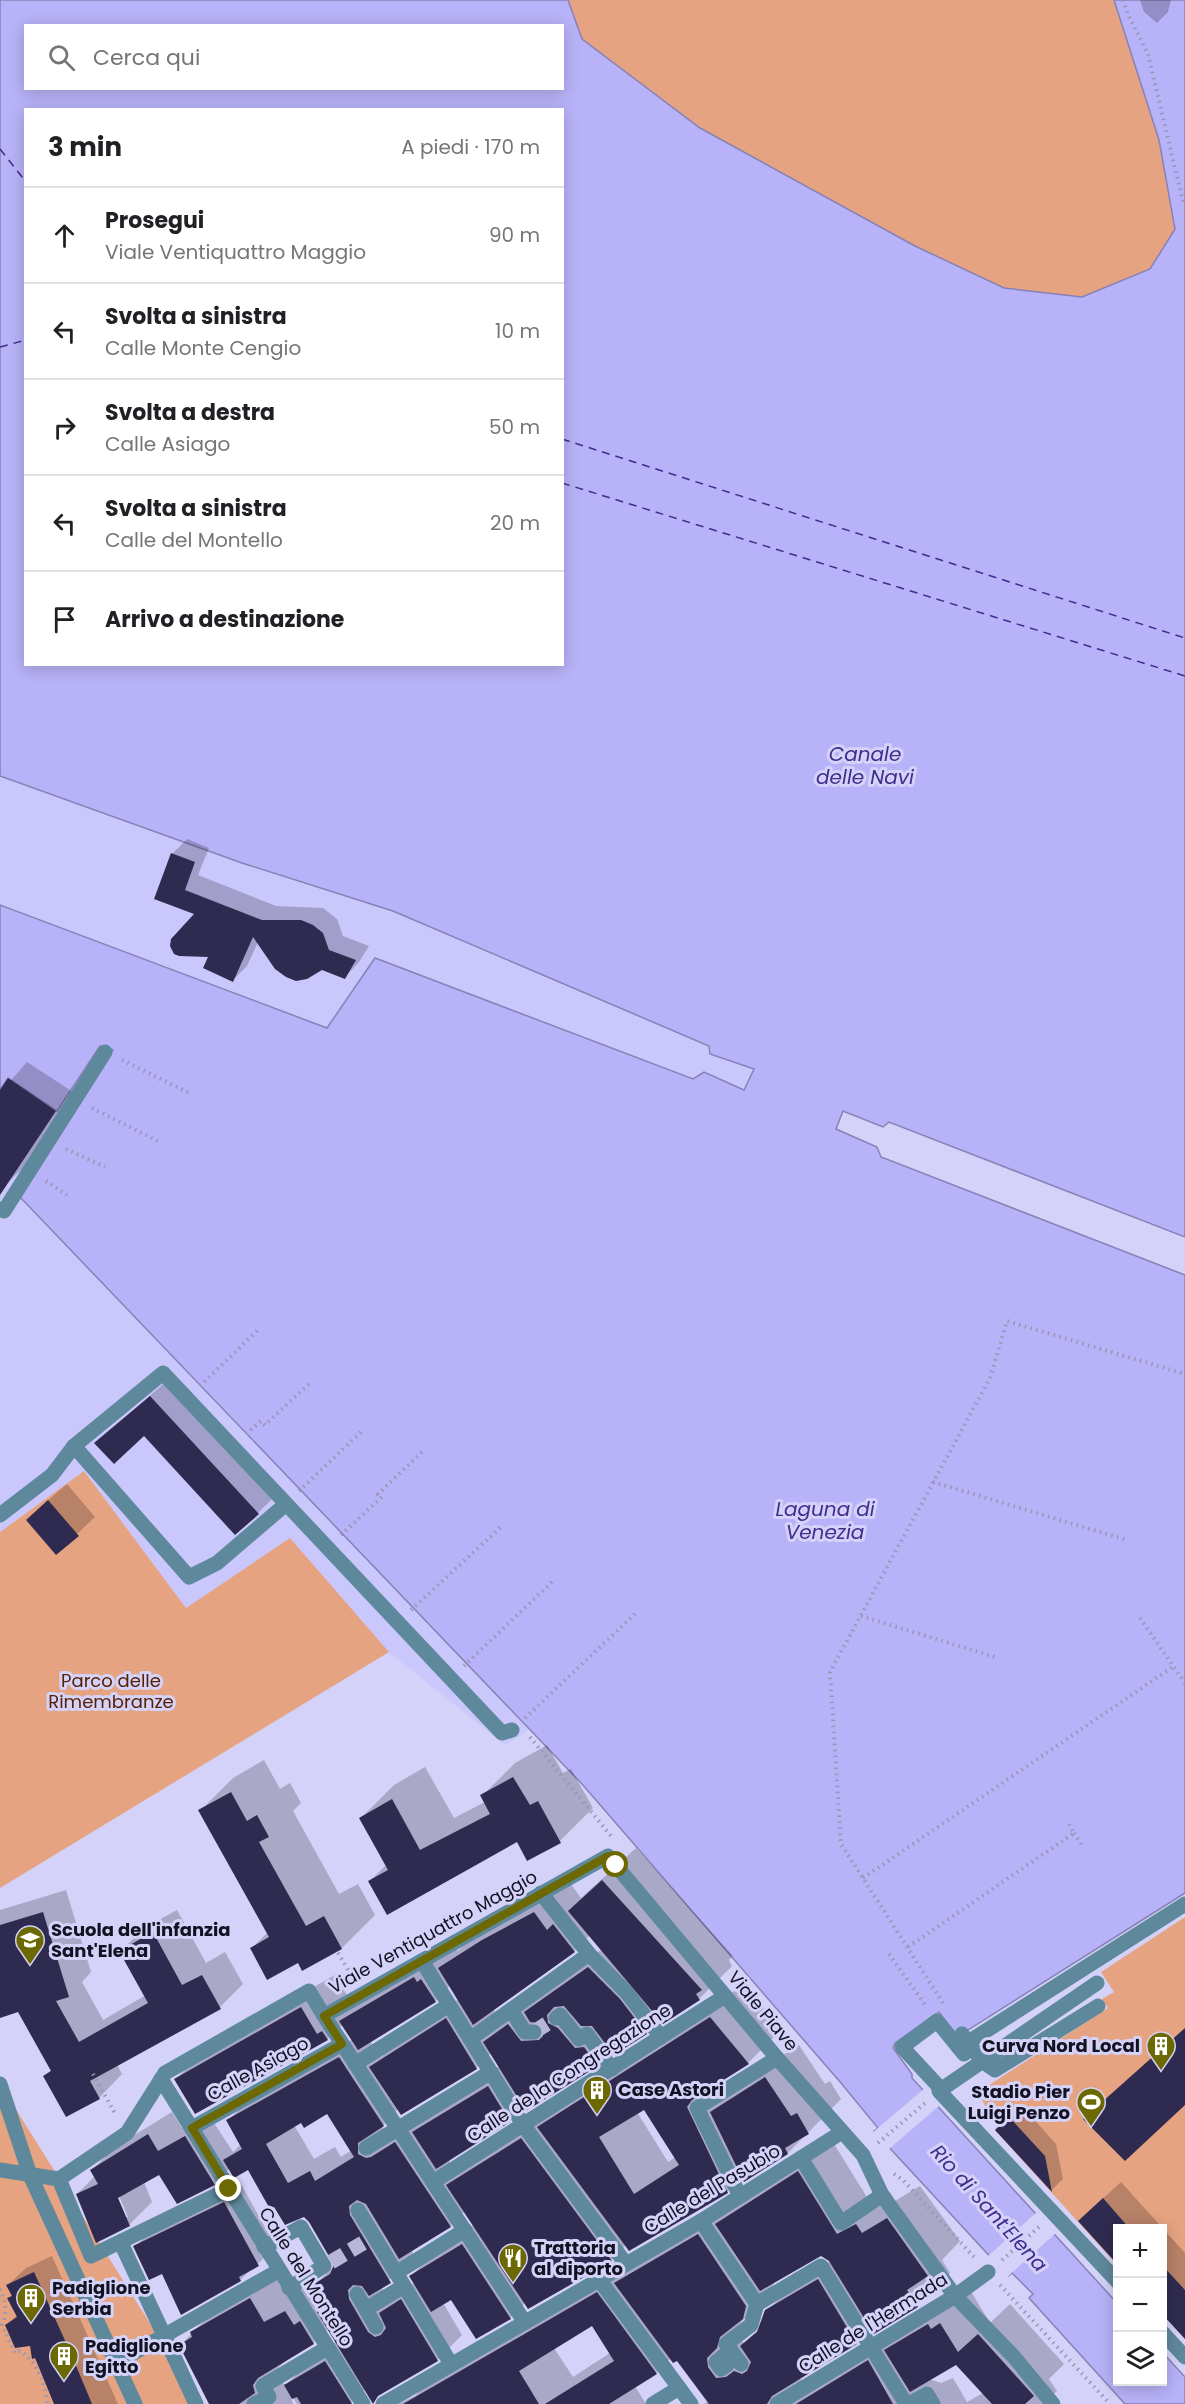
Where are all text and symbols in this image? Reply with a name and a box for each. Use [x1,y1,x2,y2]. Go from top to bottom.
search box [24,24,564,90]
icon: search [45,41,78,74]
text: Cerca qui [93,42,200,73]
text: 3 min [48,129,122,165]
text: A piedi · 170 m [401,133,540,161]
text: Prosegui [105,205,204,236]
icon: ahead [48,219,81,252]
text: 90 m [489,221,540,249]
text: Viale Ventiquattro Maggio [105,238,366,266]
text: Svolta a sinistra [105,301,287,332]
icon: left [48,315,81,348]
text: 10 m [495,317,540,345]
text: Calle Monte Cengio [105,334,301,362]
text: Svolta a destra [105,397,275,428]
icon: right [48,411,81,444]
text: 50 m [489,413,540,441]
text: Calle Asiago [105,430,230,458]
text: Svolta a sinistra [105,493,287,524]
icon: left [48,507,81,540]
text: 20 m [490,509,540,537]
text: Calle del Montello [105,526,283,554]
icon: arrive [48,603,81,636]
text: Arrivo a destinazione [105,604,344,635]
water label: Canale delle Navi [816,740,915,791]
water label: Laguna di Venezia [775,1495,876,1546]
park label: Parco delle Rimembranze [48,1668,174,1714]
route start [602,1851,628,1877]
street label: Viale Ventiquattro Maggio [324,1864,542,1999]
place label: Scuola dell'infanzia Sant'Elena [51,1917,231,1963]
school or university icon: Scuola dell'infanzia Sant'Elena [14,1924,46,1966]
street label: Viale Piave [722,1965,804,2056]
street label: Calle de la Congregazione [462,1997,676,2148]
street label: Calle Asiago [202,2030,313,2107]
building icon: Curva Nord Local [1145,2030,1177,2072]
place label: Curva Nord Local [982,2033,1140,2058]
building icon: Case Astori [581,2074,613,2116]
place label: Case Astori [618,2077,724,2102]
place label: Stadio Pier Luigi Penzo [968,2079,1070,2125]
sports icon: Stadio Pier Luigi Penzo [1075,2086,1107,2128]
street label: Calle del Pasubio [639,2138,785,2239]
water label: Rio di Sant'Elena [924,2138,1054,2278]
route end [215,2175,241,2201]
street label: Calle del Montello [253,2202,359,2351]
map controls [1113,2224,1167,2386]
button: + [1113,2224,1167,2278]
place label: Trattoria al diporto [534,2235,623,2281]
restaurant icon: Trattoria al diporto [497,2242,529,2284]
street label: Calle de l'Hermada [793,2266,952,2379]
place label: Padiglione Serbia [52,2275,151,2321]
button: − [1113,2278,1167,2332]
building icon: Padiglione Serbia [15,2282,47,2324]
button: layers [1113,2332,1167,2386]
place label: Padiglione Egitto [85,2333,184,2379]
building icon: Padiglione Egitto [48,2340,80,2382]

